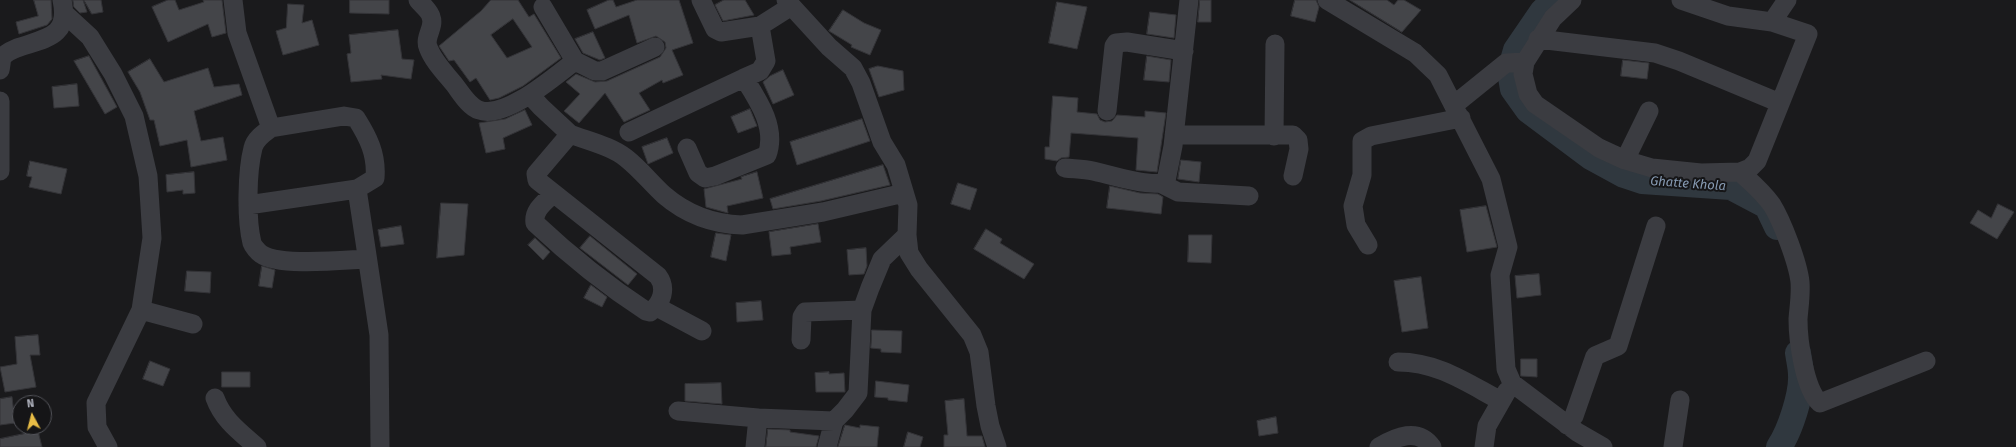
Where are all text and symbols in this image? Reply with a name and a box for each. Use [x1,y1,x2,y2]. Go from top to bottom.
water label: Ghatte Khola [1650,174,1726,194]
north arrow [12,395,52,435]
text: N [26,397,35,410]

